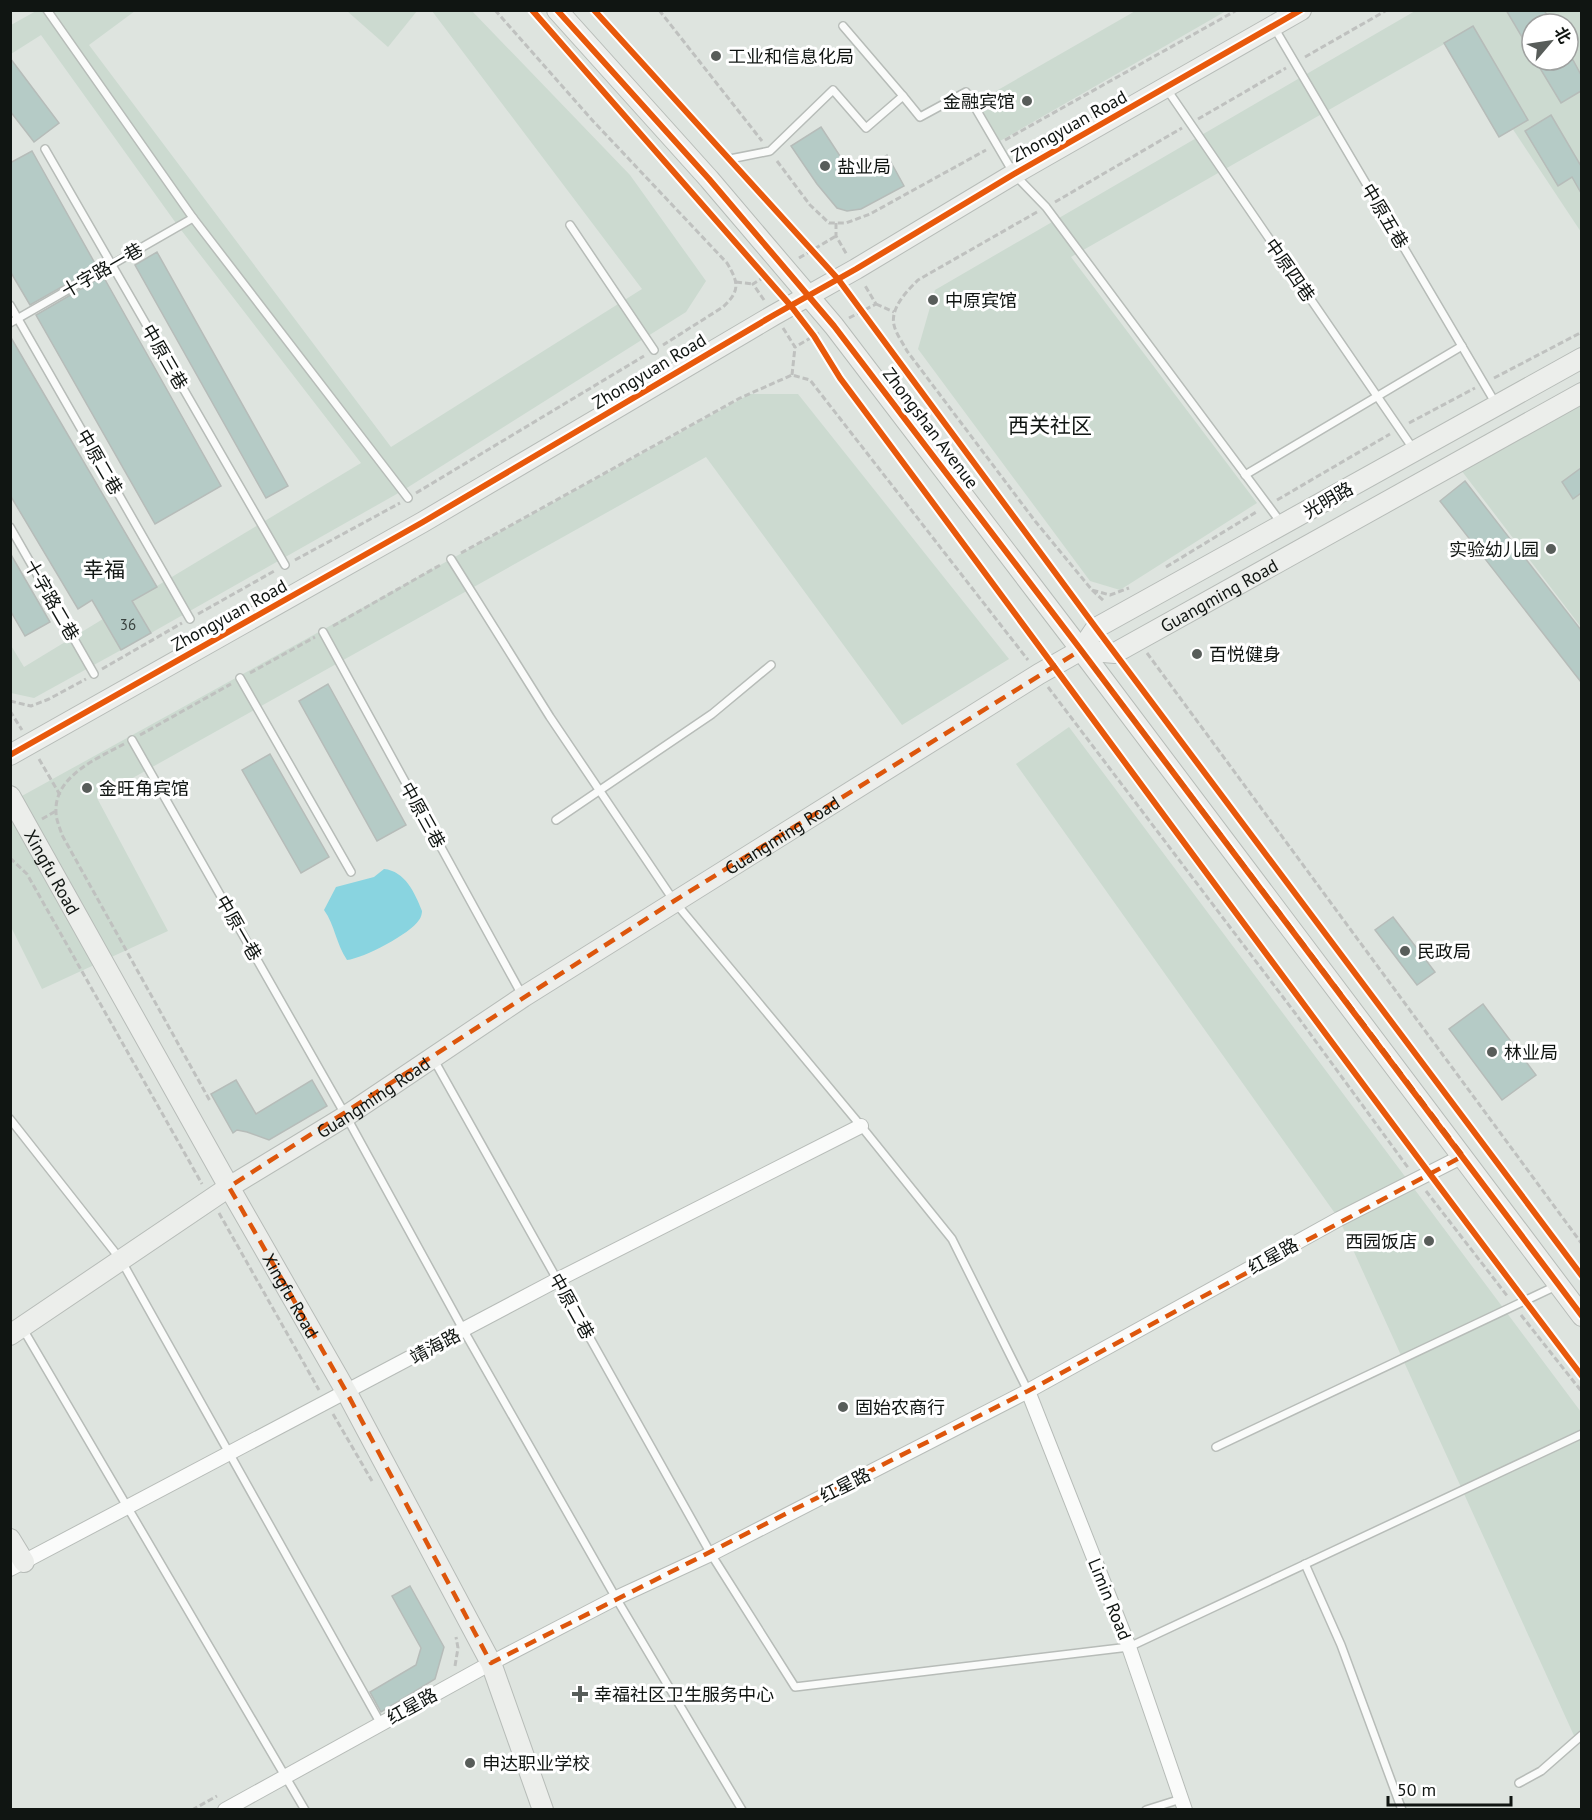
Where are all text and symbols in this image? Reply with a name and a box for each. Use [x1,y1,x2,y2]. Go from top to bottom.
north arrow [1520,12,1580,72]
text: 北 [1550,23,1576,47]
place label: 工业和信息化局 [728,45,854,68]
marker: 工业和信息化局 [709,49,723,63]
street label: Zhongyuan Road [1007,85,1131,167]
place label: 金融宾馆 [943,90,1015,113]
marker: 金融宾馆 [1020,94,1034,108]
place label: 盐业局 [837,155,891,178]
marker: 盐业局 [818,159,832,173]
street label: 中原五巷 [1357,179,1413,253]
street label: 中原四巷 [1260,234,1320,306]
street label: 十字路一巷 [57,238,147,302]
place label: 中原宾馆 [945,289,1017,312]
marker: 中原宾馆 [926,293,940,307]
street label: 中原三巷 [137,320,193,394]
street label: Zhongyuan Road [588,328,710,414]
street label: Zhongshan Avenue [878,363,984,493]
district label: 西关社区 [1008,412,1092,439]
street label: 中原二巷 [72,425,128,499]
street label: 光明路 [1299,477,1357,523]
place label: 实验幼儿园 [1449,538,1539,561]
marker: 实验幼儿园 [1544,542,1558,556]
street label: Guangming Road [1156,553,1282,637]
street label: 十字路二巷 [20,555,84,645]
district label: 幸福 [83,556,125,583]
street label: Zhongyuan Road [167,574,291,656]
house number: 36 [120,615,136,634]
place label: 百悦健身 [1209,643,1281,666]
marker: 百悦健身 [1190,647,1204,661]
place label: 金旺角宾馆 [99,777,189,800]
street label: 中原三巷 [395,778,451,852]
marker: 金旺角宾馆 [80,781,94,795]
street label: Guangming Road [720,790,844,879]
street label: Xingfu Road [20,825,85,918]
street label: 中原一巷 [211,891,267,965]
place label: 民政局 [1417,940,1471,963]
marker: 民政局 [1398,944,1412,958]
place label: 林业局 [1504,1041,1558,1064]
marker: 林业局 [1485,1045,1499,1059]
street label: Guangming Road [312,1052,434,1143]
place label: 西园饭店 [1345,1230,1417,1253]
street label: 红星路 [1244,1233,1302,1279]
marker: 西园饭店 [1422,1234,1436,1248]
street label: Xingfu Road [258,1249,324,1342]
street label: 中原二巷 [544,1269,600,1343]
street label: 靖海路 [406,1323,464,1369]
place label: 固始农商行 [855,1396,945,1419]
marker: 固始农商行 [836,1400,850,1414]
street label: 红星路 [816,1462,874,1508]
street label: Limin Road [1083,1555,1137,1643]
street label: 红星路 [383,1683,441,1729]
place label: 幸福社区卫生服务中心 [594,1683,774,1706]
marker: 幸福社区卫生服务中心 [571,1685,589,1703]
place label: 申达职业学校 [482,1752,590,1775]
marker: 申达职业学校 [463,1756,477,1770]
scale bar [1388,1769,1511,1807]
text: 50 m [1397,1778,1436,1801]

